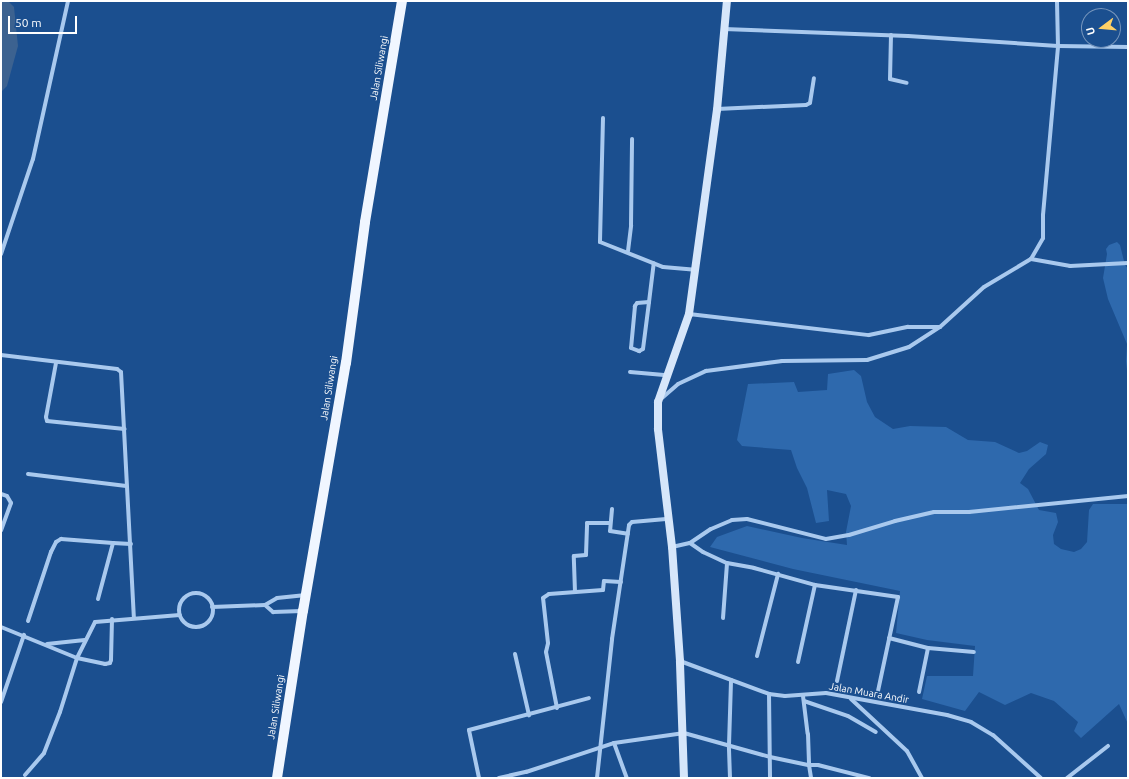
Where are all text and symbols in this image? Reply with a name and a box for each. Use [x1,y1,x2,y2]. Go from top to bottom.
scale bar [10,8,79,34]
north arrow [1081,8,1121,48]
text: 50 m [15,16,42,29]
text: U [1084,26,1097,36]
street label: Jalan Siliwangi [367,35,391,101]
street label: Jalan Siliwangi [318,355,340,421]
street label: Jalan Siliwangi [265,674,287,740]
street label: Jalan Muara Andir [828,680,910,706]

